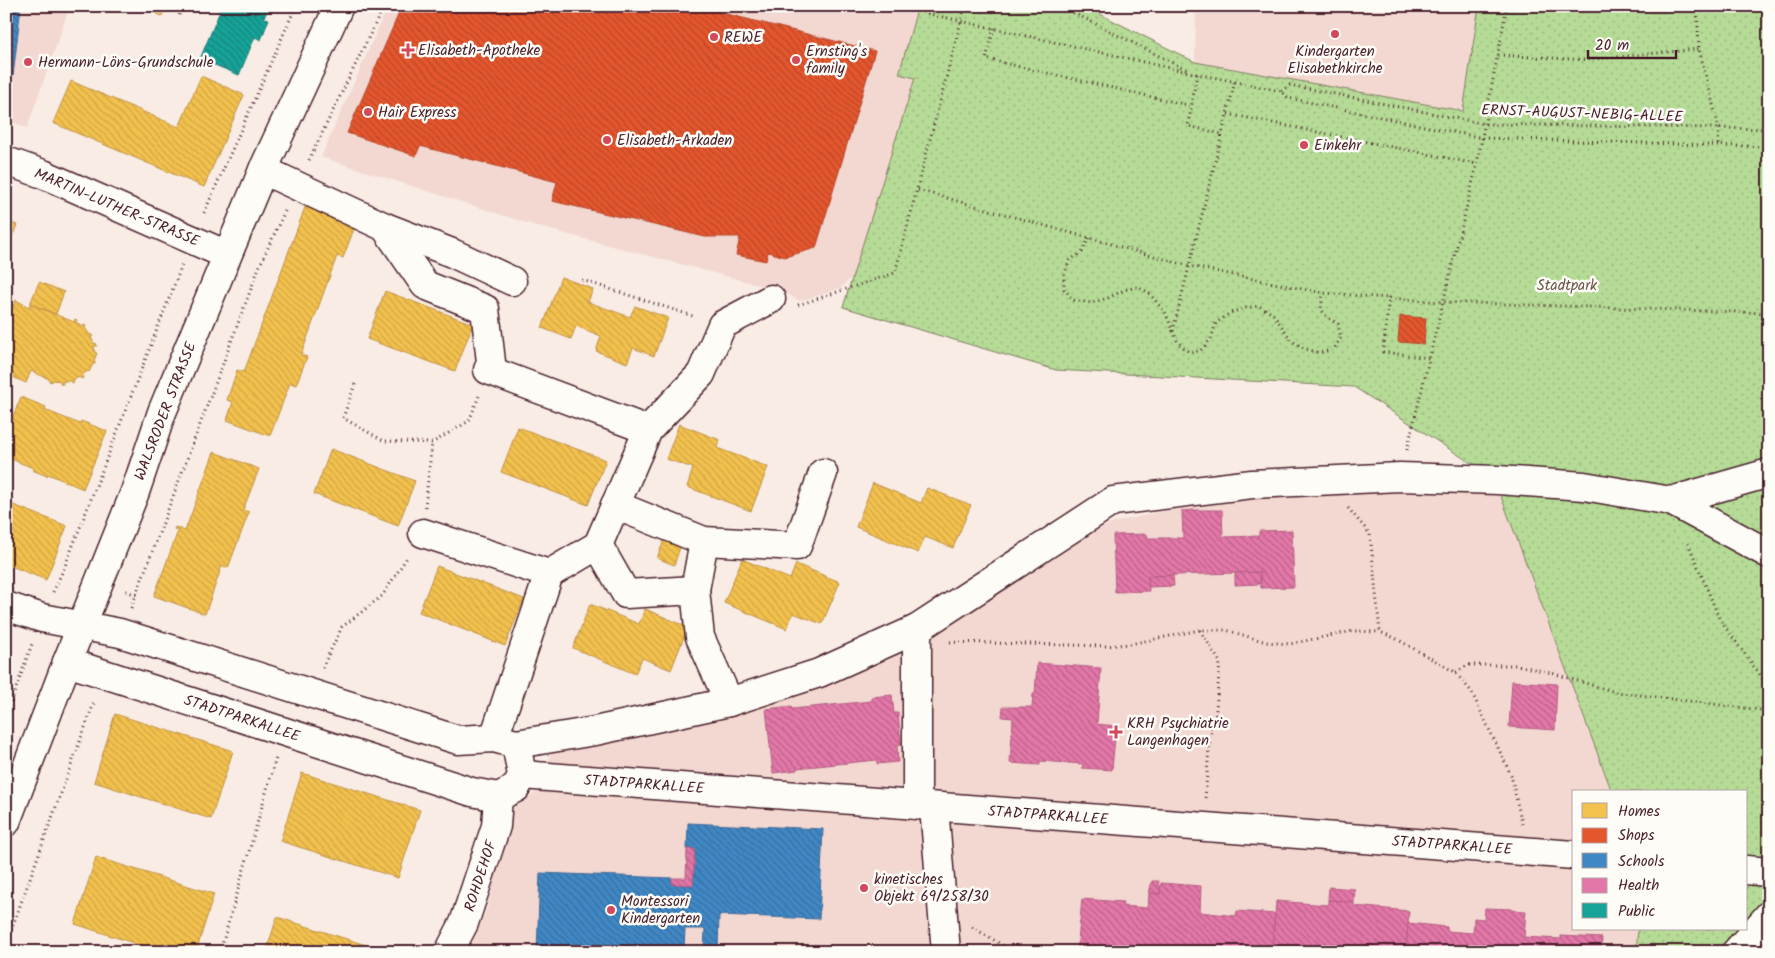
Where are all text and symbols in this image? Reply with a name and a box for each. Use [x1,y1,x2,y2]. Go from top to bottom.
place label: REWE [724,26,763,50]
marker: Kindergarten Elisabethkirche [1329,28,1341,40]
scale bar [1588,28,1675,60]
marker: REWE [708,31,720,43]
text: 20 m [1595,34,1629,58]
place label: Elisabeth-Apotheke [418,39,541,63]
place label: Ernsting's family [806,40,868,81]
place label: Kindergarten Elisabethkirche [1288,40,1383,81]
marker: Elisabeth-Apotheke [402,44,414,56]
place label: Hermann-Löns-Grundschule [38,51,214,75]
marker: Ernsting's family [790,54,802,66]
marker: Hermann-Löns-Grundschule [22,56,34,68]
street label: ERNST-AUGUST-NEBIG-ALLEE [1481,98,1684,130]
place label: Hair Express [378,101,457,125]
marker: Hair Express [362,106,374,118]
place label: Elisabeth-Arkaden [617,129,732,153]
marker: Elisabeth-Arkaden [601,134,613,146]
place label: Einkehr [1314,134,1362,158]
marker: Einkehr [1298,139,1310,151]
street label: MARTIN-LUTHER-STRASSE [30,162,204,254]
park label: Stadtpark [1537,274,1598,298]
street label: WALSRODER STRASSE [128,337,204,484]
street label: STADTPARKALLEE [181,689,304,749]
place label: KRH Psychiatrie Langenhagen [1127,712,1229,753]
marker: KRH Psychiatrie Langenhagen [1109,725,1123,739]
street label: STADTPARKALLEE [583,769,706,801]
legend [1572,790,1748,930]
street label: STADTPARKALLEE [987,800,1110,832]
text: Homes [1618,800,1661,824]
text: Shops [1618,824,1655,848]
street label: STADTPARKALLEE [1391,830,1514,862]
street label: ROHDEHOF [458,837,504,915]
text: Schools [1618,850,1665,874]
place label: kinetisches Objekt 69/258/30 [874,868,989,909]
text: Health [1618,874,1659,898]
marker: kinetisches Objekt 69/258/30 [858,882,870,894]
place label: Montessori Kindergarten [621,890,700,931]
text: Public [1618,900,1655,924]
marker: Montessori Kindergarten [605,904,617,916]

